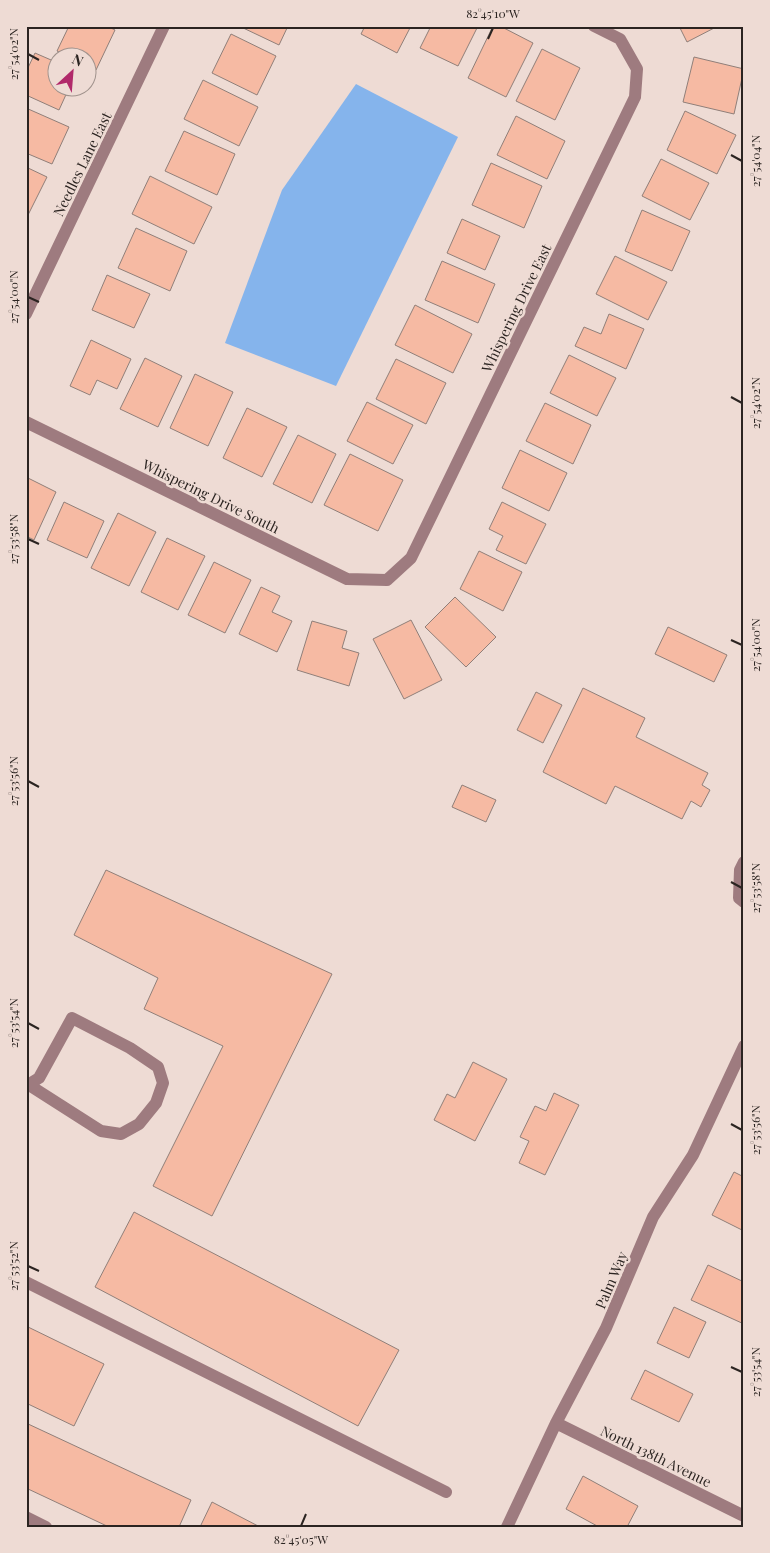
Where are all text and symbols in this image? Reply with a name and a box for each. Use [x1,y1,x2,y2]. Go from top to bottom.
text: 82°45'10"W [466,5,520,21]
text: 27°54'02"N [5,27,21,80]
north arrow [48,48,98,98]
text: N [69,49,87,71]
street label: Needles Lane East [49,108,116,219]
text: 27°54'04"N [747,134,763,187]
street label: Whispering Drive East [476,240,556,376]
text: 27°54'00"N [5,270,21,324]
text: 27°54'02"N [747,376,763,429]
street label: Whispering Drive South [138,454,283,538]
text: 27°53'58"N [5,513,21,564]
text: 27°54'00"N [747,618,763,672]
text: 27°53'56"N [5,755,21,806]
text: 27°53'58"N [747,862,763,913]
text: 27°53'54"N [5,998,21,1048]
text: 27°53'56"N [747,1104,763,1155]
text: 27°53'52"N [5,1241,21,1291]
street label: Palm Way [590,1248,632,1312]
text: 27°53'54"N [747,1347,763,1397]
street label: North 138th Avenue [597,1421,715,1491]
text: 82°45'05"W [274,1531,328,1547]

